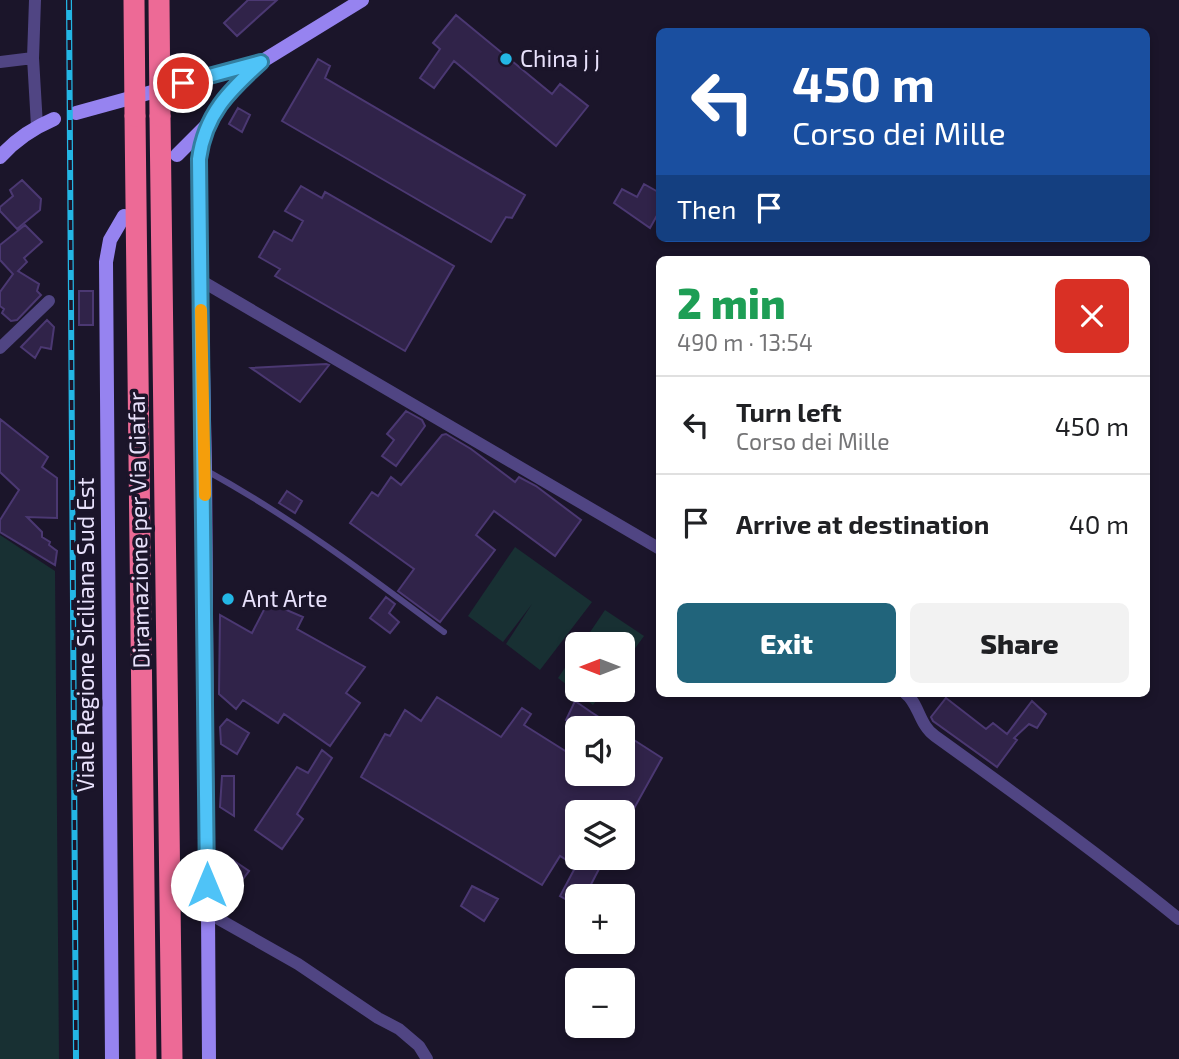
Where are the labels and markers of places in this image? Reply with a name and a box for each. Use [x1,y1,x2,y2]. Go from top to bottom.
place label: China j j [520,44,600,72]
marker: China j j [498,51,514,67]
pin [153,53,213,113]
place label: Ant Arte [242,584,328,612]
marker: Ant Arte [220,591,236,607]

